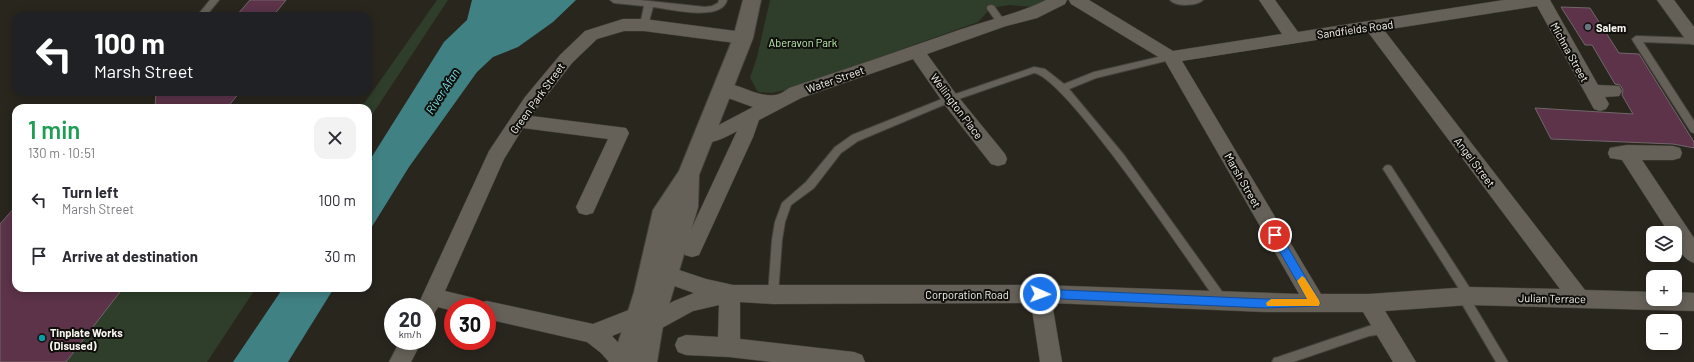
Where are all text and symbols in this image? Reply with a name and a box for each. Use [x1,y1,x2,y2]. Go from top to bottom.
street label: Sandfields Road [1316,17,1394,41]
street label: Michna Street [1548,20,1592,84]
place label: Salem [1596,21,1626,34]
marker: Salem [1583,22,1593,32]
text: 100 m [94,26,165,60]
icon: left [28,28,80,80]
park label: Aberavon Park [769,36,838,49]
text: Marsh Street [94,60,194,82]
street label: Green Park Street [507,60,567,136]
street label: Water Street [804,63,866,95]
water label: River Afan [422,66,462,116]
street label: Wellington Place [928,71,986,141]
text: 1 min [28,115,80,144]
button: close [314,117,356,159]
street label: Angel Street [1452,134,1498,190]
text: 130 m · 10:51 [28,145,95,161]
street label: Marsh Street [1222,150,1264,210]
text: Turn left [62,183,118,201]
icon: left [28,189,50,211]
text: 100 m [318,191,356,209]
text: Marsh Street [62,201,134,217]
pin [1258,218,1292,252]
icon: arrive [1264,224,1286,246]
map controls [1646,226,1682,350]
button: layers [1646,226,1682,262]
icon: arrive [28,245,50,267]
text: Arrive at destination [62,247,198,265]
text: 30 m [324,247,356,265]
button: + [1646,270,1682,306]
position arrow [1019,273,1061,315]
street label: Corporation Road [925,288,1009,301]
street label: Julian Terrace [1518,291,1586,305]
speed limit sign: 30 [444,298,496,350]
text: 20 [399,307,421,331]
button: − [1646,314,1682,350]
place label: Tinplate Works (Disused) [49,326,123,352]
text: km/h [399,328,421,340]
marker: Tinplate Works (Disused) [37,333,47,343]

